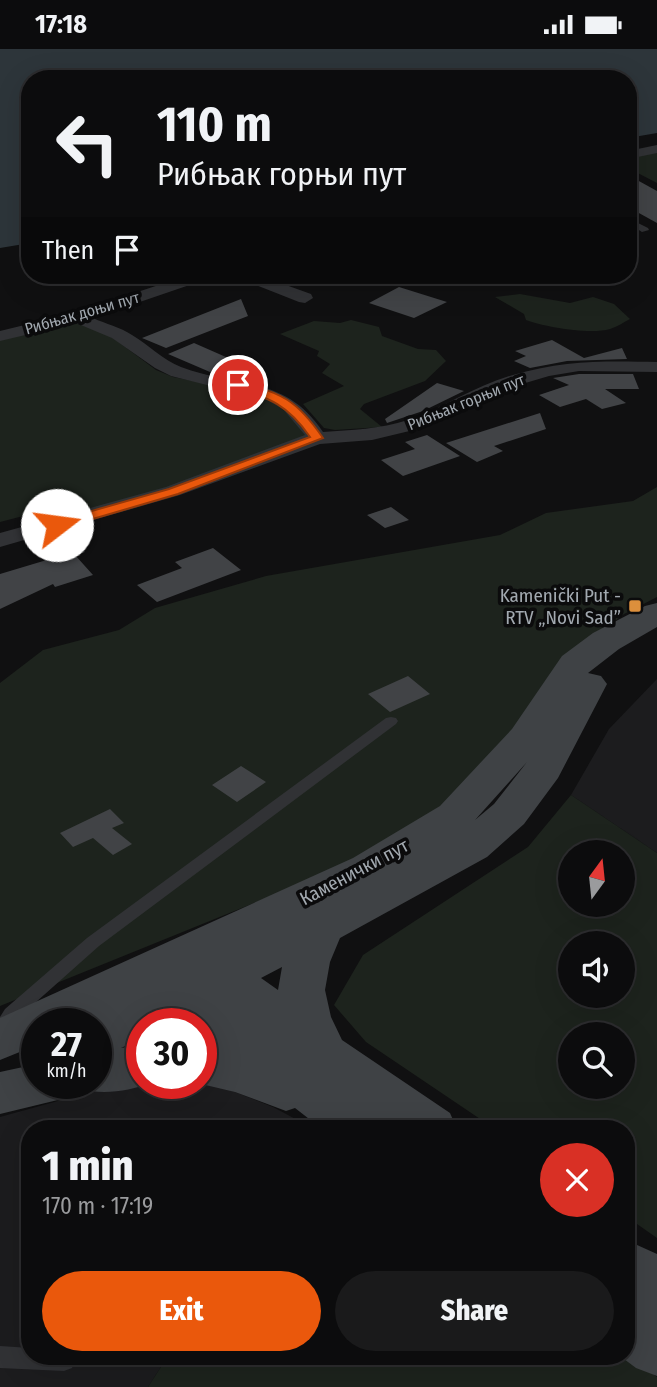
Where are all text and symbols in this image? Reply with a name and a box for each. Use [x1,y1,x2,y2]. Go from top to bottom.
text: 17:18 [35,9,87,40]
text: 110 m [157,95,272,154]
icon: left [42,98,133,189]
text: Рибњак горњи пут [157,155,406,193]
icon: arrive [108,231,146,269]
text: Then [42,235,94,266]
street label: Рибњак доњи пут [22,287,142,338]
pin [208,355,268,415]
icon: arrive [219,366,257,404]
street label: Рибњак горњи пут [405,370,528,434]
position arrow [20,488,94,562]
place label: Kamenički Put - RTV „Novi Sad” [500,584,621,629]
marker: Kamenički Put - RTV „Novi Sad” [627,598,643,614]
street label: Каменички пут [296,834,413,910]
north arrow [558,840,635,917]
map controls [558,840,635,1099]
button: sound [558,931,635,1008]
speed limit sign: 30 [126,1008,217,1099]
button: search [558,1022,635,1099]
text: 27 [51,1023,82,1065]
text: km/h [46,1060,87,1082]
text: 1 min [42,1141,133,1191]
button: close [540,1143,614,1217]
text: 170 m · 17:19 [42,1192,153,1220]
button: Exit [42,1271,321,1351]
button: Share [335,1271,614,1351]

